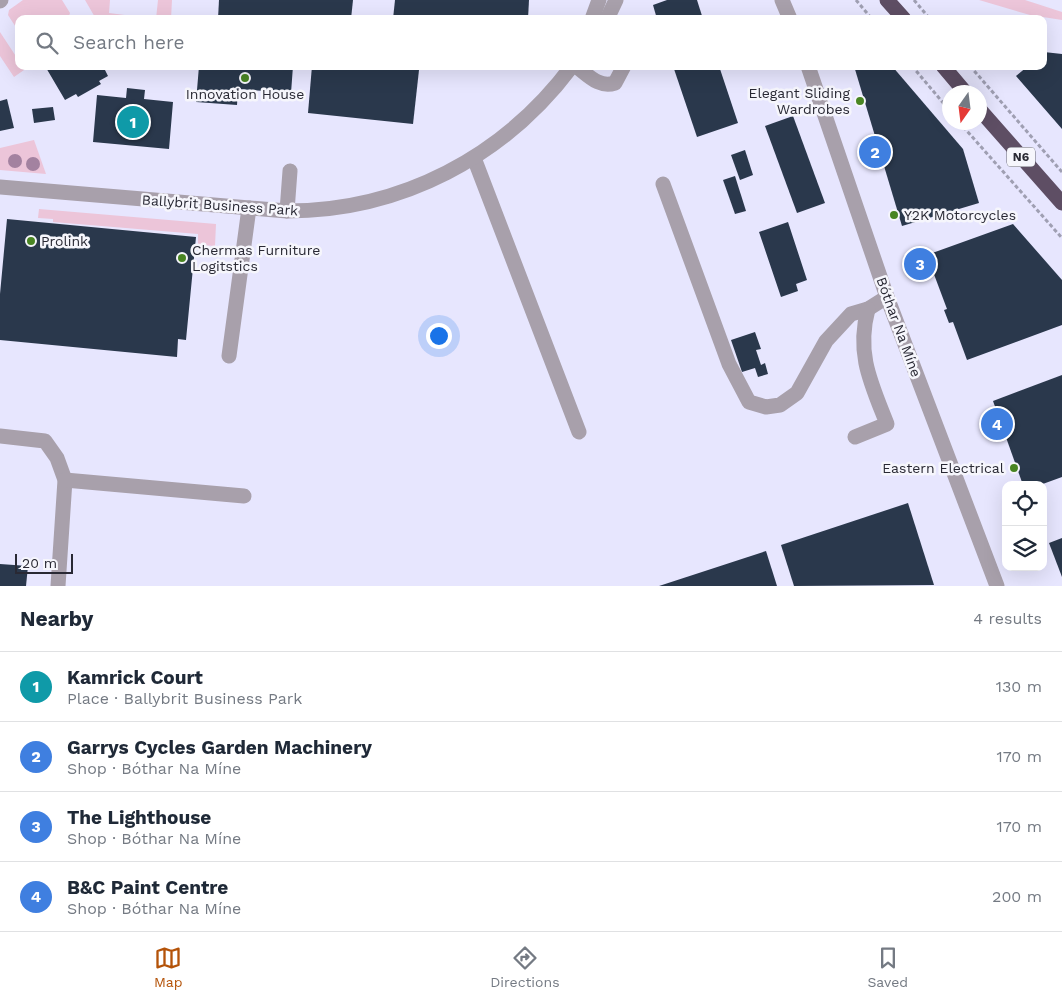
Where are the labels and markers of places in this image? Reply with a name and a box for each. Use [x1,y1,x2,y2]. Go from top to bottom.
marker: Innovation House [239,72,251,84]
place label: Elegant Sliding Wardrobes [749,85,851,117]
place label: Innovation House [186,86,304,102]
marker: Elegant Sliding Wardrobes [854,95,866,107]
pin: 1 [117,103,149,141]
pin: 2 [859,133,891,171]
place label: Y2K Motorcycles [904,207,1016,223]
marker: Y2K Motorcycles [888,209,900,221]
place label: Prolink [41,233,88,249]
marker: Prolink [25,235,37,247]
place label: Chermas Furniture Logitstics [192,242,320,274]
pin: 3 [904,245,936,283]
marker: Chermas Furniture Logitstics [176,252,188,264]
pin: 4 [981,405,1013,443]
place label: Eastern Electrical [882,460,1005,476]
marker: Eastern Electrical [1008,462,1020,474]

